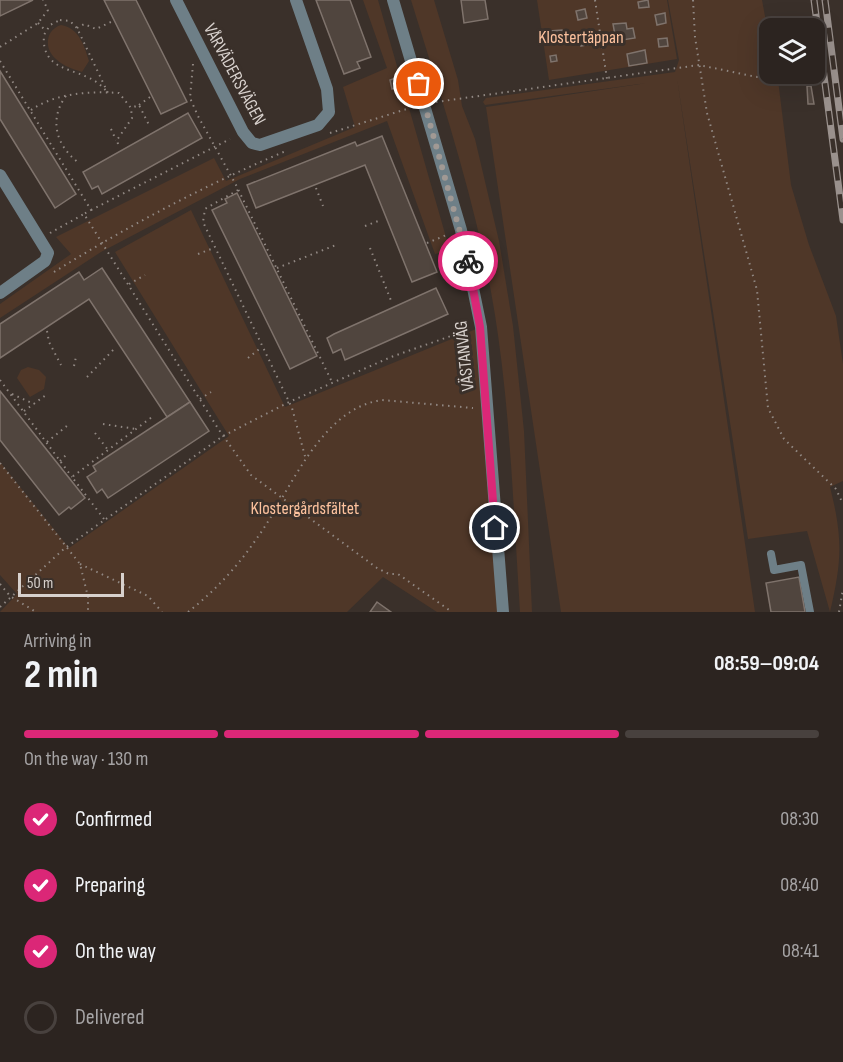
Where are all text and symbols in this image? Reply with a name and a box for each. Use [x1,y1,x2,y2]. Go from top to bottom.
map controls [759,18,825,84]
button: layers [759,18,825,84]
street label: VÅRVÄDERSVÄGEN [199,20,270,129]
park label: Klostertäppan [538,27,624,48]
pin [393,58,444,109]
icon: bag [402,67,435,100]
courier [438,231,498,291]
icon: bike [452,245,485,278]
street label: VÄSTANVÄG [450,320,479,392]
park label: Klostergårdsfältet [251,498,360,519]
pin [469,502,520,553]
icon: home [478,511,511,544]
scale bar [18,570,124,598]
text: 50 m [27,574,53,593]
text: Arriving in [24,629,92,653]
text: 08:59–09:04 [714,650,819,677]
text: 2 min [24,652,98,699]
text: On the way · 130 m [24,747,148,771]
icon: check [24,803,57,836]
text: Confirmed [75,806,152,833]
text: 08:30 [780,807,819,831]
icon: check [24,869,57,902]
text: Preparing [75,872,145,899]
text: 08:40 [780,873,819,897]
icon: check [24,935,57,968]
text: On the way [75,938,156,965]
text: 08:41 [782,939,819,963]
text: Delivered [75,1004,144,1031]

